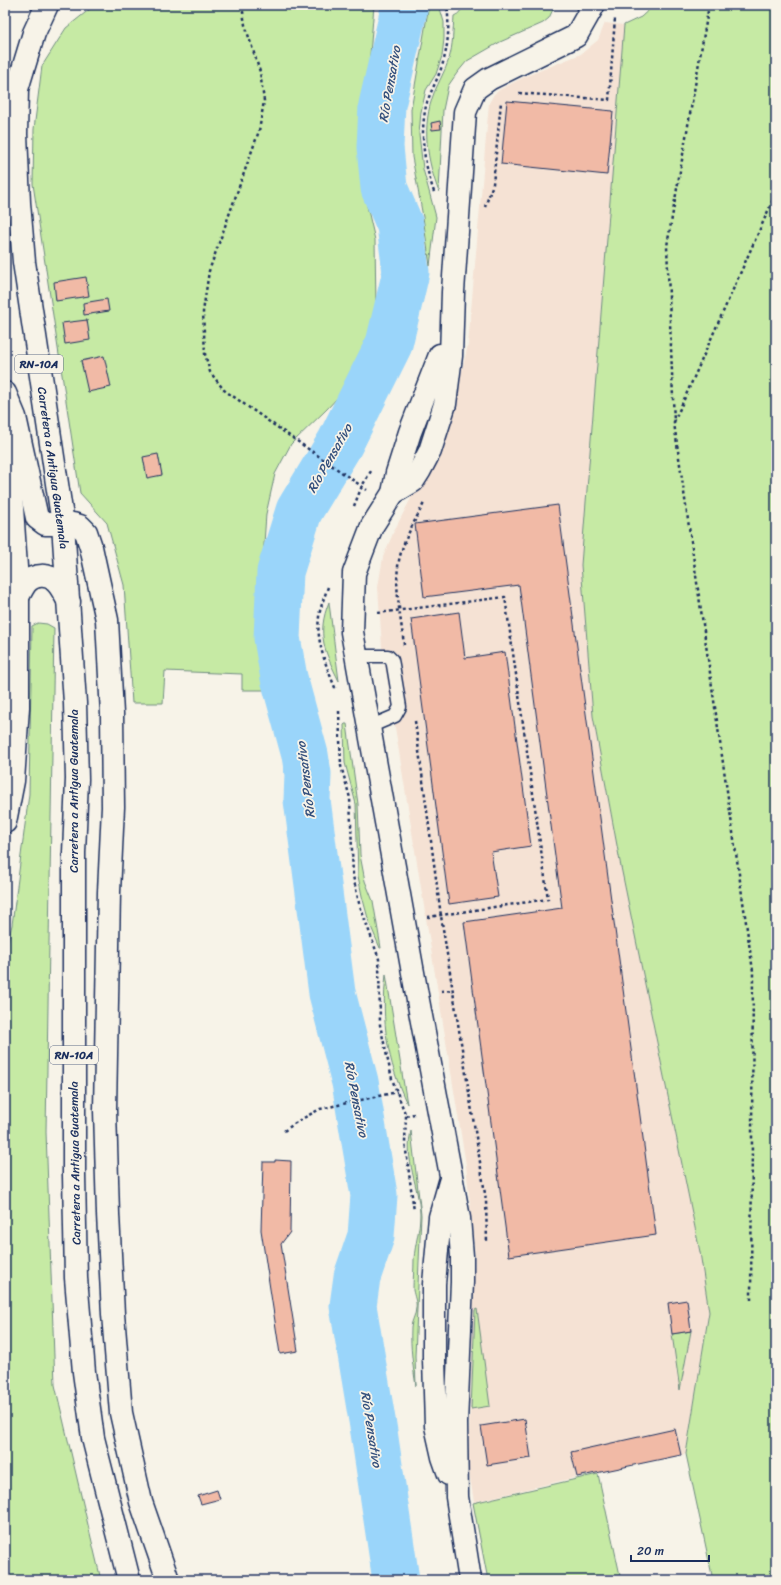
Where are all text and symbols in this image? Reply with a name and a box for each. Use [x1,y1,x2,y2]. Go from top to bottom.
water label: Río Pensativo [372,43,408,124]
road number: RN-10A [15,355,63,373]
street label: Carretera a Antigua Guatemala [31,386,75,550]
water label: Río Pensativo [300,418,359,497]
street label: Carretera a Antigua Guatemala [63,709,85,873]
water label: Río Pensativo [289,739,322,819]
road number: RN-10A [50,1046,98,1064]
water label: Río Pensativo [338,1059,375,1140]
street label: Carretera a Antigua Guatemala [63,1081,87,1245]
water label: Río Pensativo [354,1389,389,1470]
scale bar [631,1537,709,1563]
text: 20 m [637,1540,664,1562]

